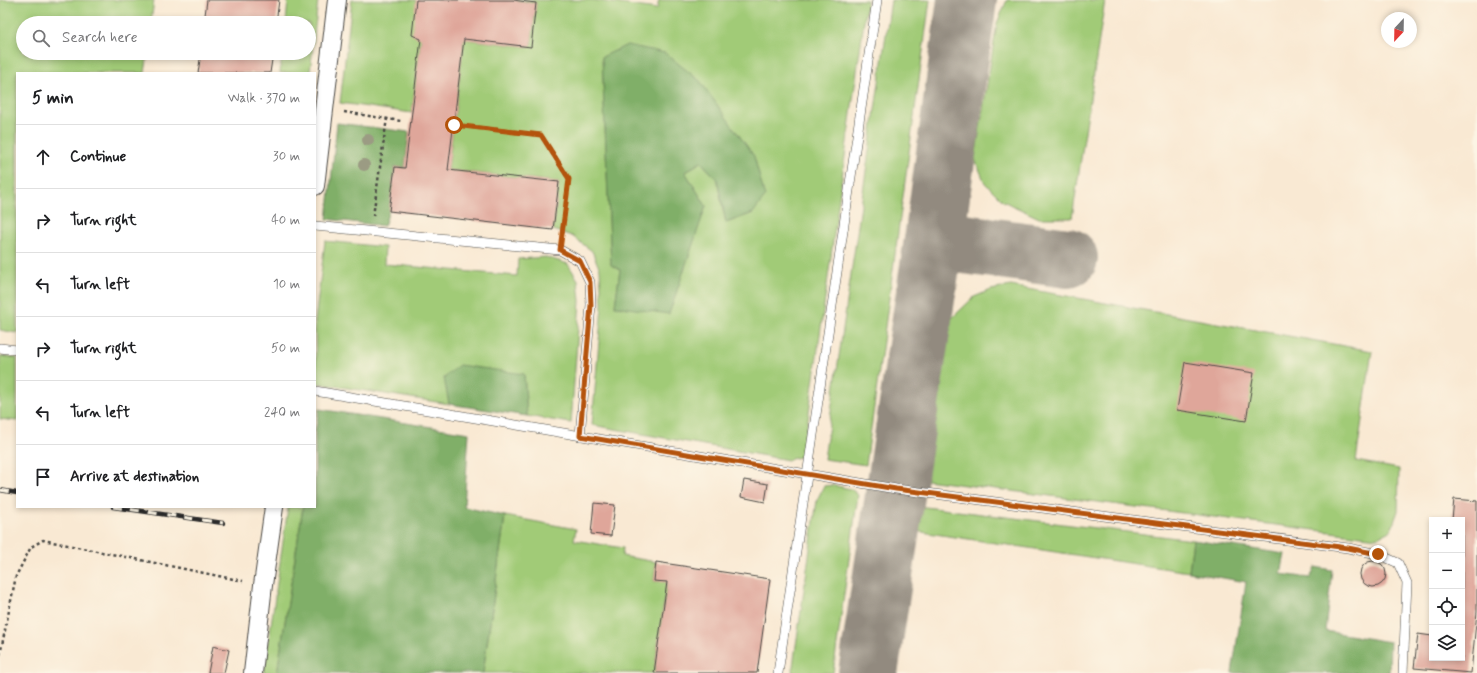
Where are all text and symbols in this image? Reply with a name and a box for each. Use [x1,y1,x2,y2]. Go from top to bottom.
north arrow [1381,12,1417,48]
search box [16,16,316,60]
icon: search [30,27,52,49]
text: Search here [62,28,138,48]
text: 5 min [32,87,74,109]
text: Walk · 370 m [228,90,300,107]
route start [445,116,463,134]
icon: ahead [32,146,54,168]
text: Continue [70,147,126,167]
text: 30 m [273,148,300,165]
icon: right [32,210,54,232]
text: Turn right [70,211,137,231]
text: 40 m [271,212,300,229]
icon: left [32,274,54,296]
text: Turn left [70,275,130,295]
text: 10 m [273,276,300,293]
icon: right [32,338,54,360]
text: Turn right [70,339,137,359]
text: 50 m [271,340,300,357]
icon: left [32,402,54,424]
text: Turn left [70,403,130,423]
text: 240 m [264,404,300,421]
icon: arrive [32,466,54,488]
text: Arrive at destination [70,467,199,487]
map controls [1429,517,1465,661]
button: + [1429,517,1465,553]
route end [1369,545,1387,563]
button: − [1429,553,1465,589]
button: locate [1429,589,1465,625]
button: layers [1429,625,1465,661]

